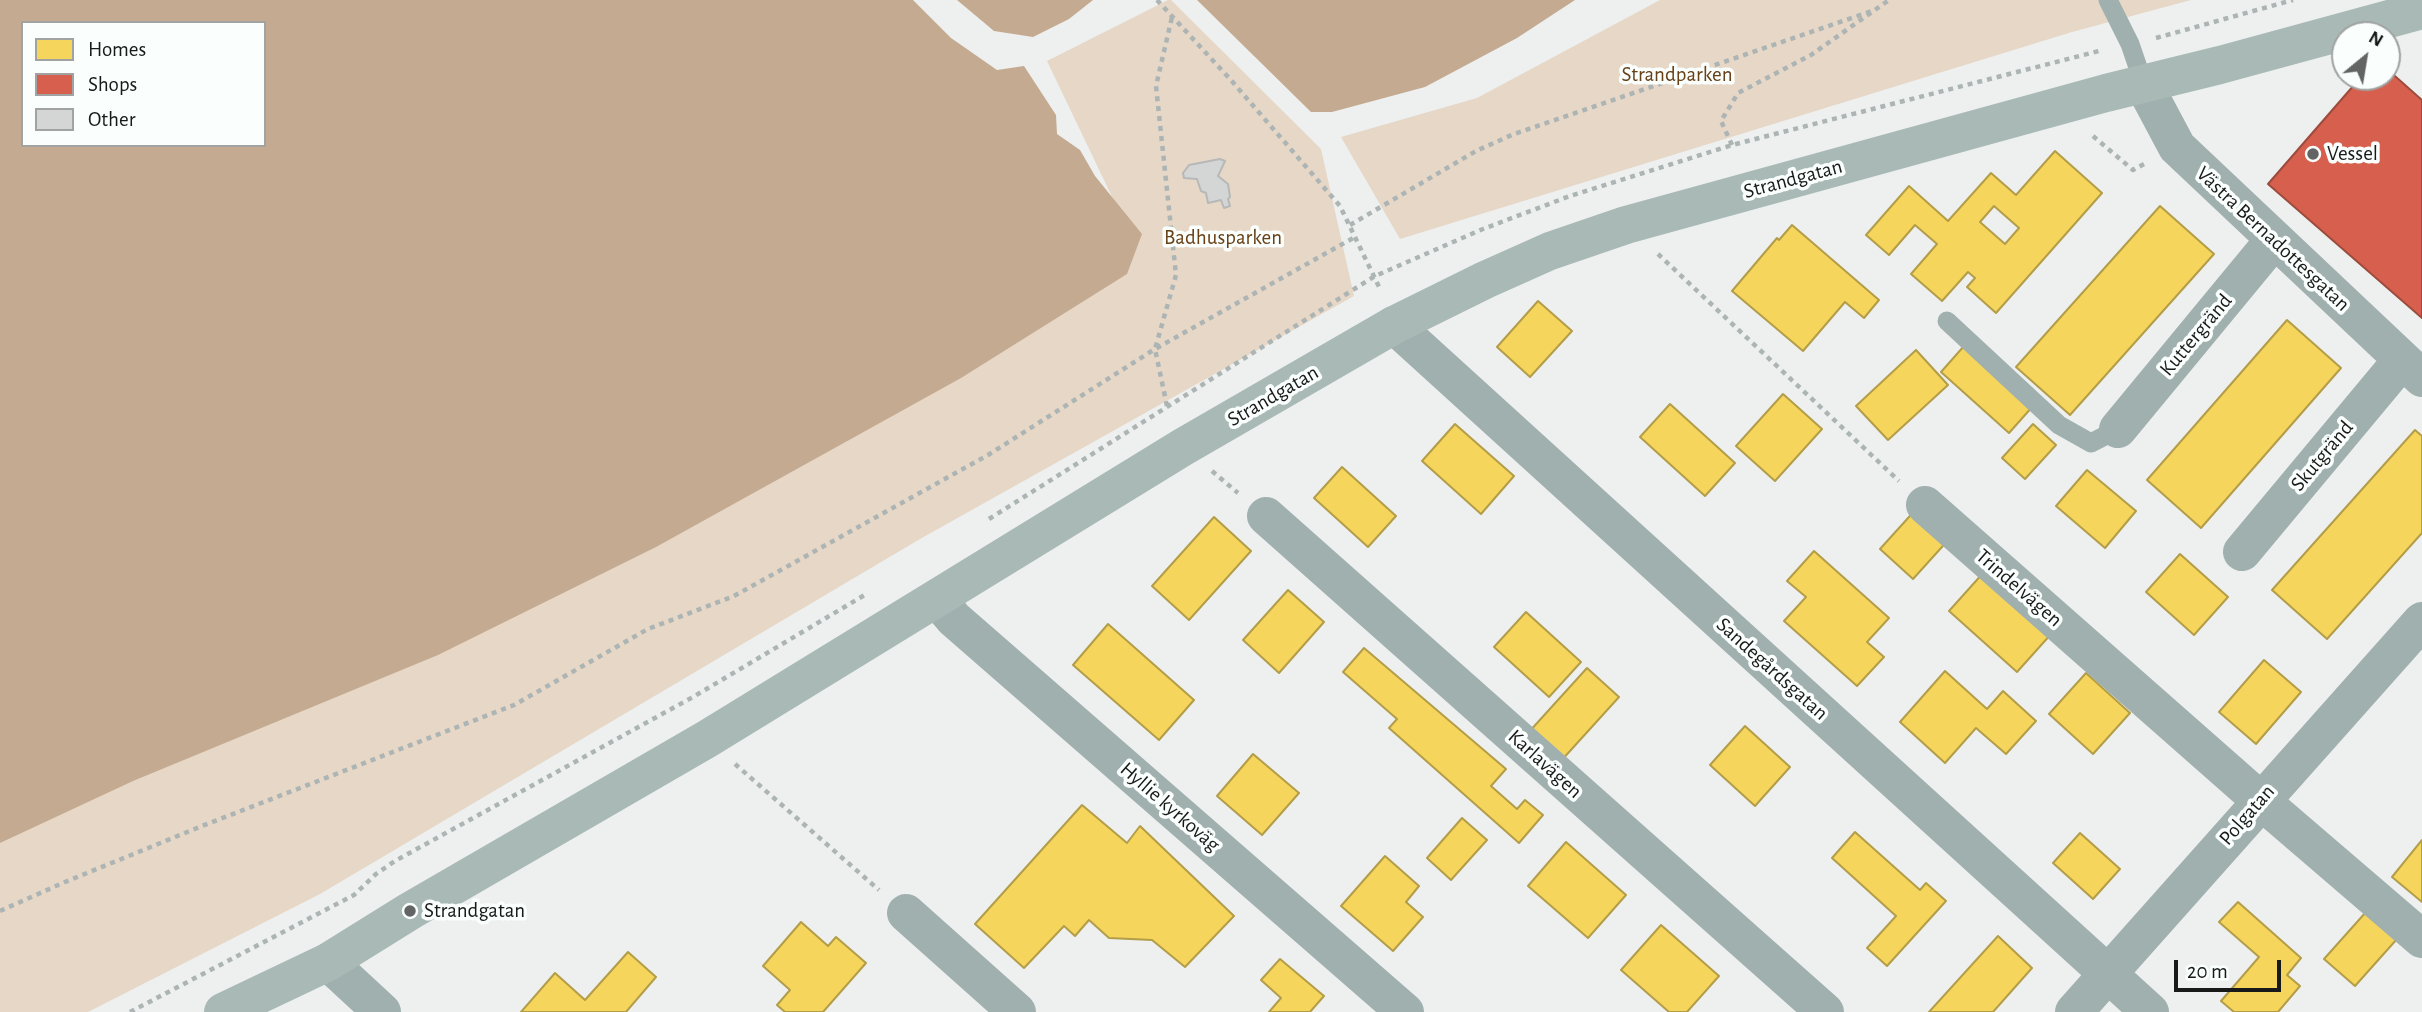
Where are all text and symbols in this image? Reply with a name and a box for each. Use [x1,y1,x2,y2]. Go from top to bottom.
legend [21,21,266,147]
north arrow [2331,21,2401,91]
text: N [2365,28,2386,51]
text: Homes [88,39,146,60]
park label: Strandparken [1621,62,1733,88]
text: Shops [88,74,137,95]
text: Other [88,109,135,130]
place label: Vessel [2327,141,2378,167]
marker: Vessel [2305,146,2321,162]
street label: Strandgatan [1741,154,1845,204]
street label: Västra Bernadottesgatan [2191,161,2355,317]
park label: Badhusparken [1164,225,1282,251]
street label: Kuttergränd [2154,289,2238,381]
street label: Strandgatan [1223,360,1323,432]
street label: Skutgränd [2285,416,2359,496]
street label: Trindelvägen [1971,544,2067,632]
street label: Sandegårdsgatan [1711,612,1833,726]
street label: Karlavägen [1503,724,1587,804]
street label: Hyllie kyrkoväg [1115,757,1225,857]
street label: Polgatan [2214,779,2280,851]
place label: Strandgatan [424,898,525,924]
marker: Strandgatan [402,903,418,919]
scale bar [2177,946,2284,990]
text: 20 m [2187,961,2228,982]

